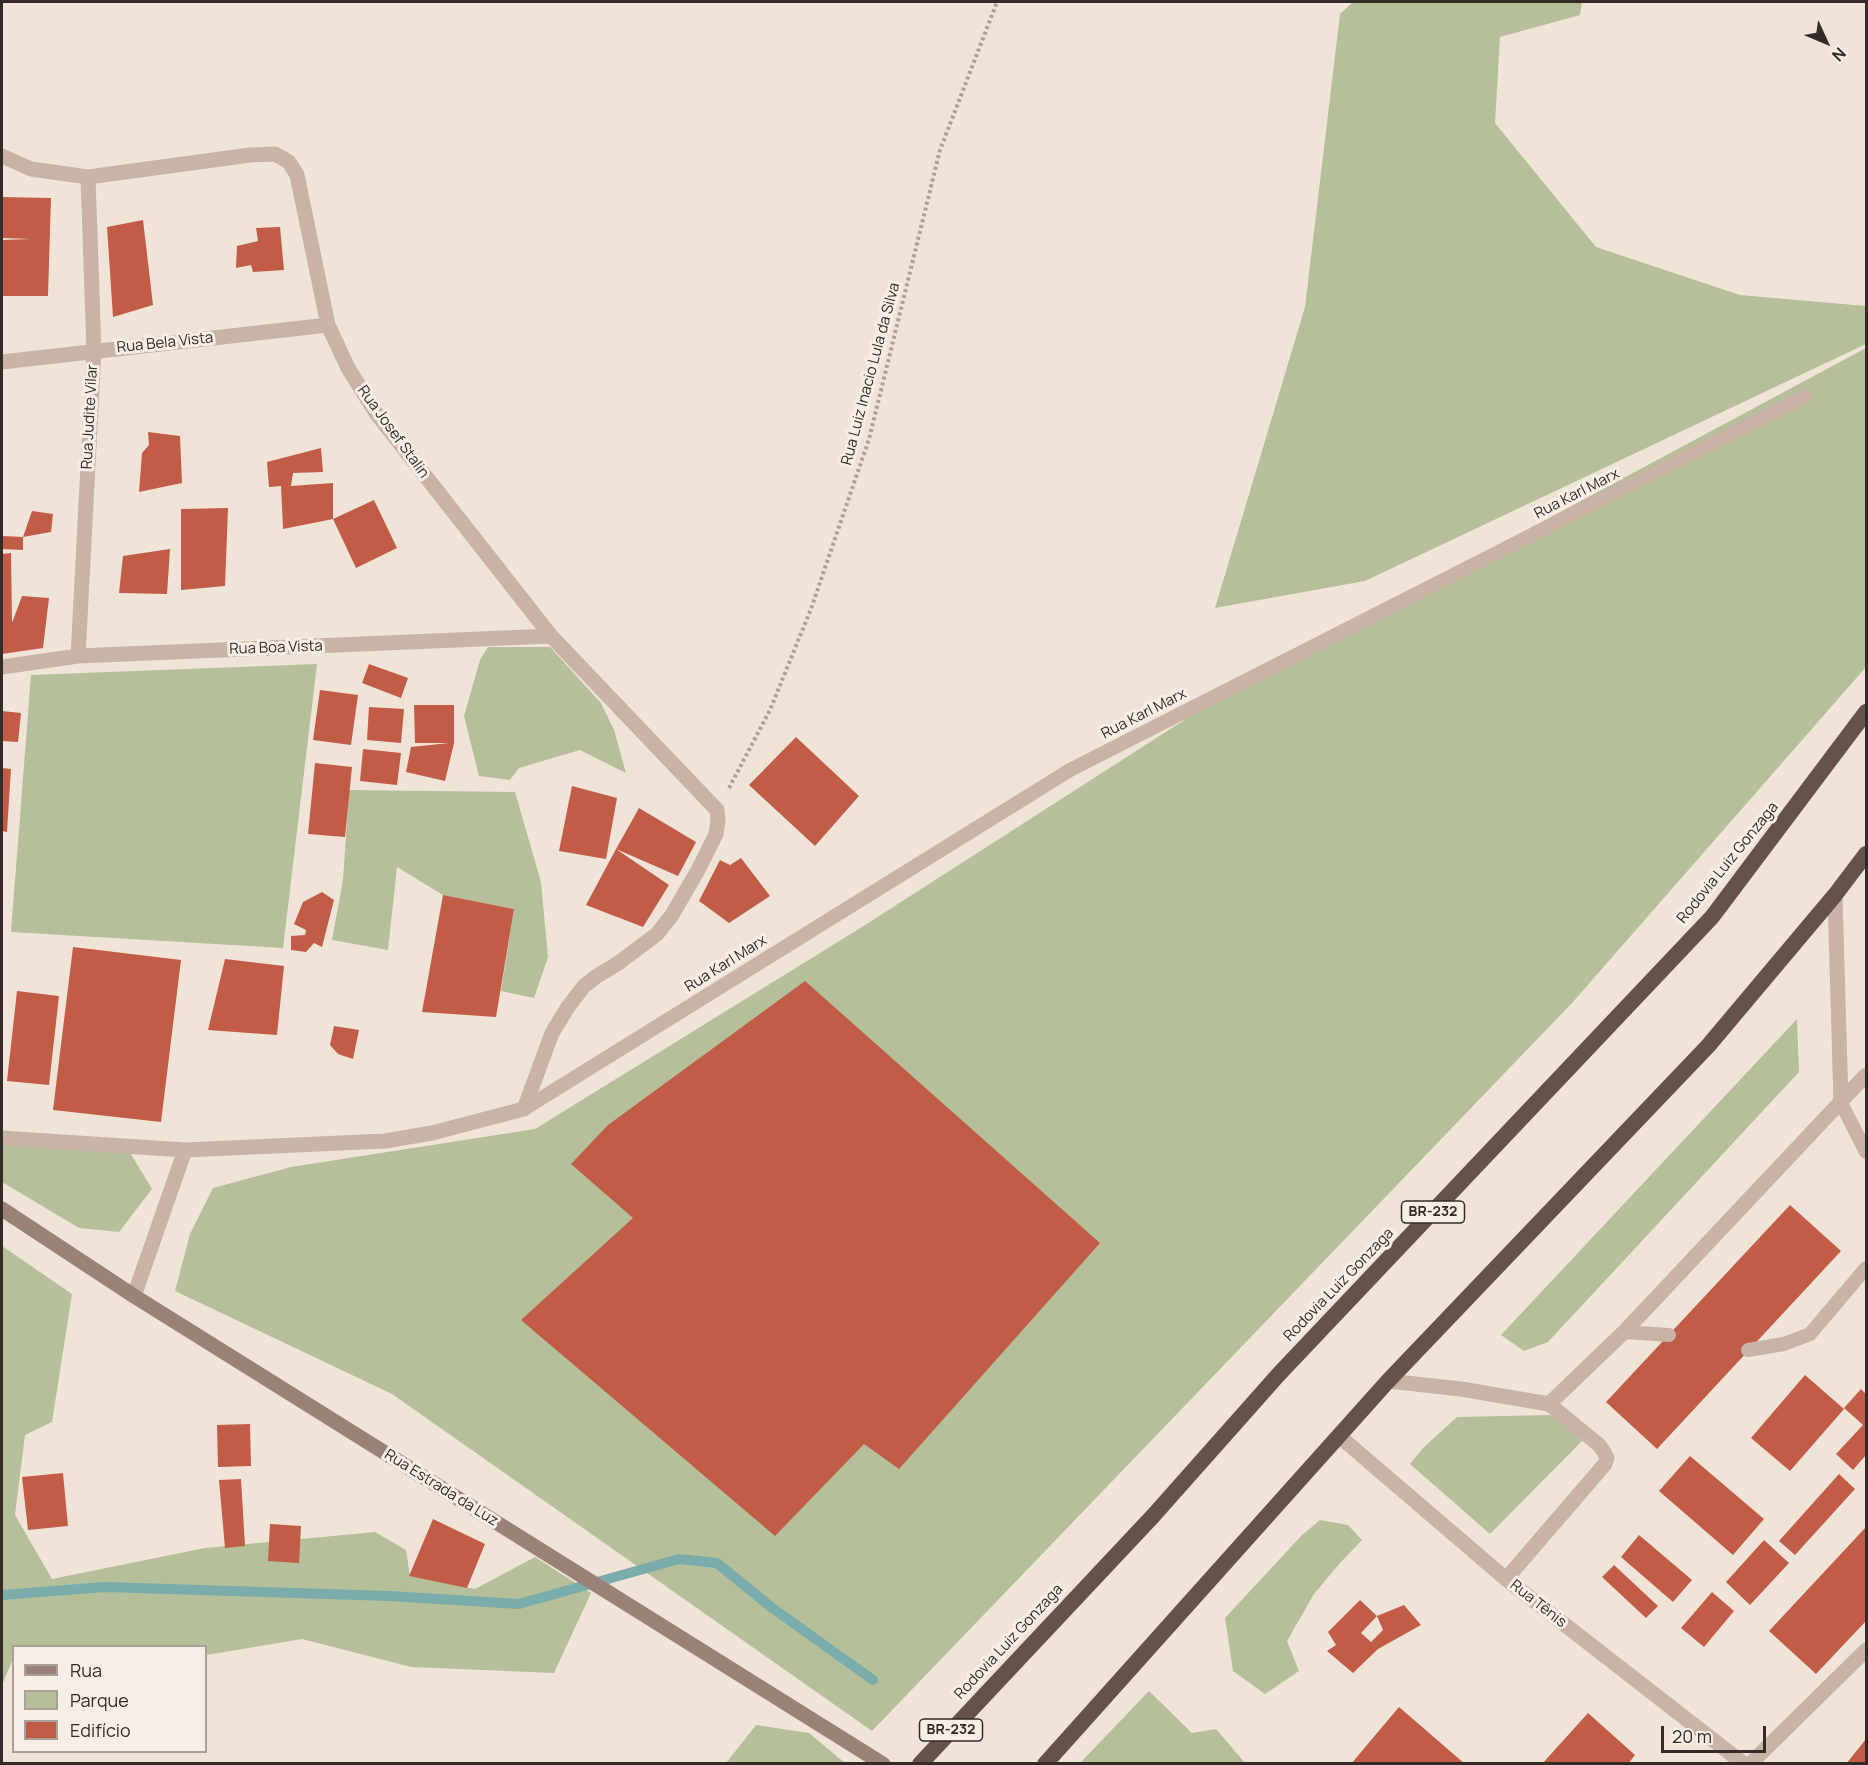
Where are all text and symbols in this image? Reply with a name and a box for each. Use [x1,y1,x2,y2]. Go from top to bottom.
north arrow [1796,12,1856,72]
text: N [1827,43,1851,66]
street label: Rua Luiz Inacio Lula da Silva [838,281,904,467]
street label: Rua Bela Vista [116,329,214,357]
street label: Rua Judite Vilar [78,364,102,470]
street label: Rua Josef Stalin [353,382,433,482]
street label: Rua Karl Marx [1531,465,1623,523]
street label: Rua Boa Vista [229,637,323,659]
street label: Rua Karl Marx [1098,685,1190,743]
street label: Rodovia Luiz Gonzaga [1674,799,1782,927]
street label: Rua Karl Marx [682,932,770,996]
road number: BR-232 [1402,1201,1464,1223]
street label: Rodovia Luiz Gonzaga [1280,1225,1398,1345]
street label: Rua Estrada da Luz [381,1446,501,1530]
street label: Rua Tênis [1506,1576,1570,1632]
street label: Rodovia Luiz Gonzaga [951,1581,1067,1703]
legend [12,1645,207,1753]
text: Rua [70,1658,102,1682]
text: Parque [70,1688,129,1712]
scale bar [1664,1714,1769,1752]
text: Edifício [70,1718,131,1742]
road number: BR-232 [920,1719,982,1741]
text: 20 m [1672,1724,1712,1748]

